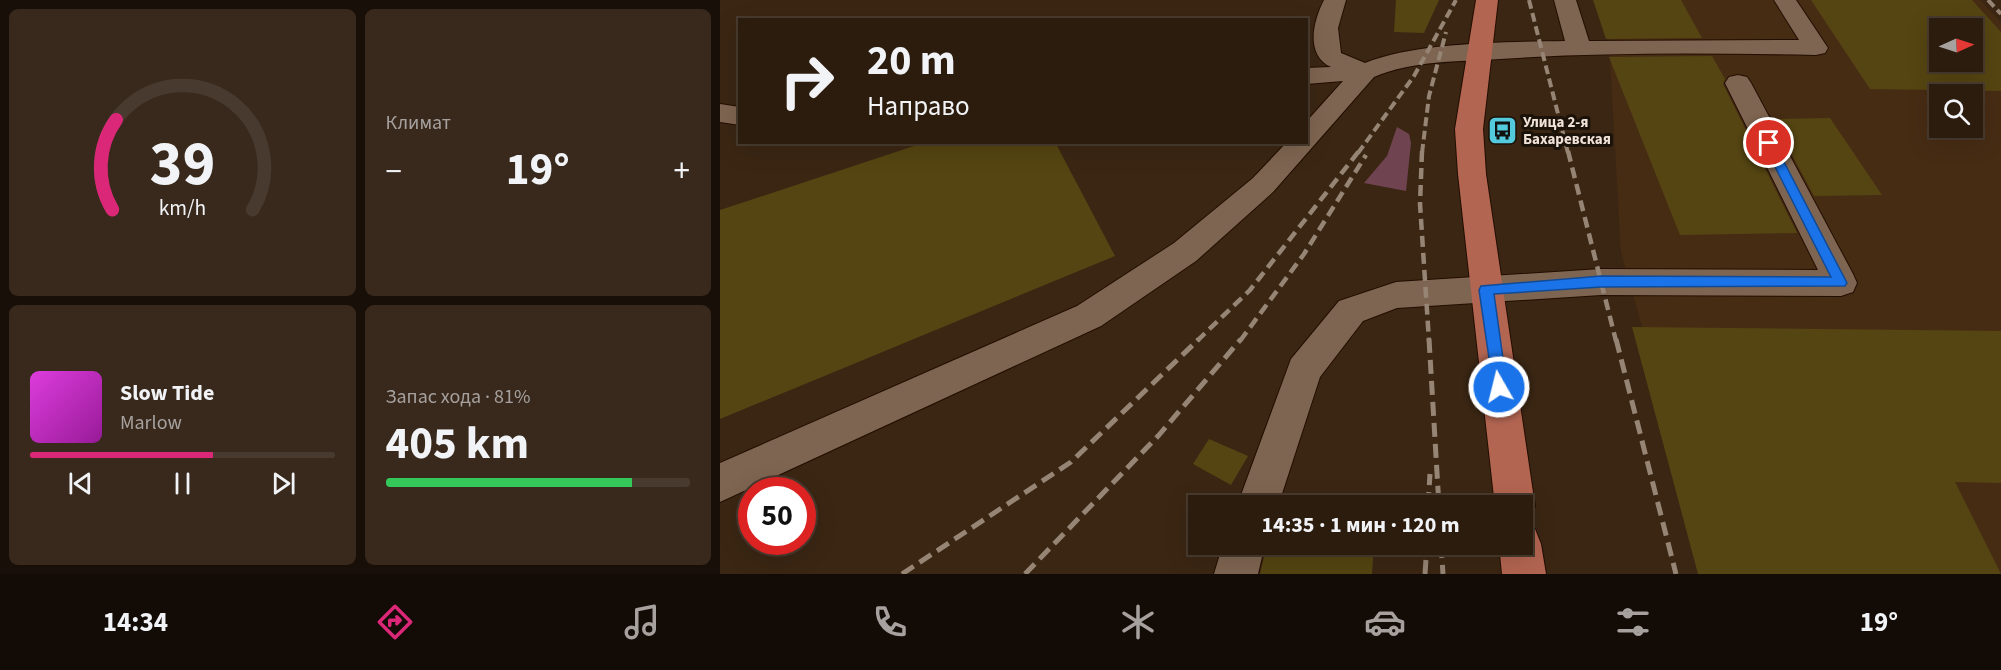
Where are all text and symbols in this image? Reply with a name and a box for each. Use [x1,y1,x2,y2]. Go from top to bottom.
north arrow [1929,18,1983,72]
map controls [1929,18,1983,138]
text: 20 m [867,31,956,91]
icon: right [768,42,846,120]
button: search [1929,84,1983,138]
text: Направо [867,87,970,126]
text: Климат [386,109,451,137]
place label: Улица 2-я Бахаревская [1523,112,1611,150]
bus stop icon: Улица 2-я Бахаревская [1486,115,1518,147]
pin [1743,117,1794,168]
text: 39 [149,120,215,209]
icon: arrive [1752,126,1785,159]
text: 19° [506,138,570,202]
text: − [386,148,402,195]
text: + [674,148,690,195]
text: km/h [158,193,206,224]
position arrow [1467,355,1531,419]
text: Slow Tide [120,377,214,409]
text: Запас хода · 81% [386,383,530,411]
text: Marlow [120,409,182,437]
text: 405 km [386,412,529,476]
icon: previous [64,467,97,500]
icon: pause [166,467,199,500]
icon: next [267,467,300,500]
speed limit sign: 50 [738,477,816,555]
text: 14:35 · 1 мин · 120 m [1261,509,1460,541]
icon: directions [374,601,416,643]
icon: music [621,601,663,643]
icon: phone [869,601,911,643]
icon: climate [1117,601,1159,643]
icon: car [1364,601,1406,643]
icon: filters [1612,601,1654,643]
text: 14:34 [103,603,168,642]
text: 19° [1860,603,1898,642]

